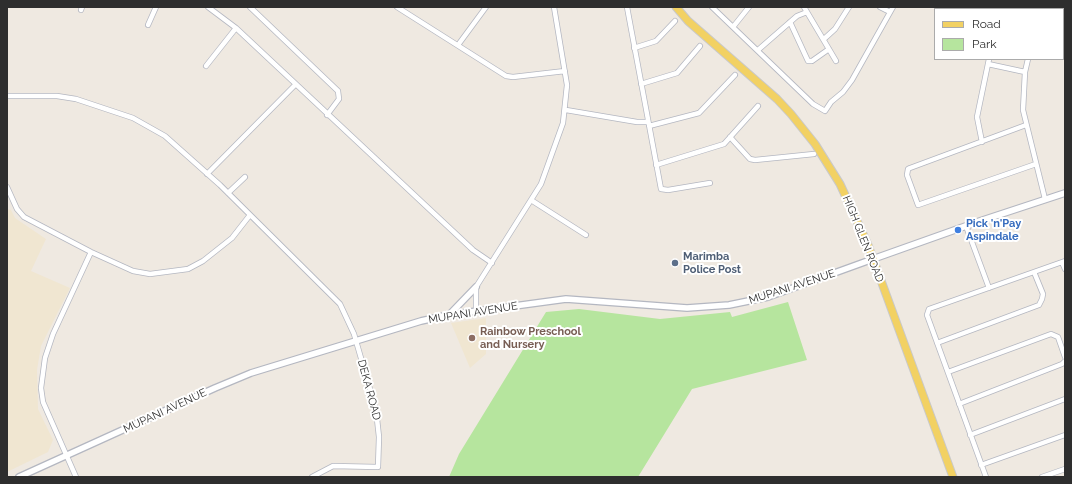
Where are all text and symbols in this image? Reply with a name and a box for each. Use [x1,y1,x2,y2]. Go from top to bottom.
legend [934,8,1064,60]
text: Road [972,17,1001,31]
text: Park [972,37,997,51]
street label: HIGH GLEN ROAD [840,194,886,284]
place label: Pick 'n'Pay Aspindale [966,217,1021,243]
marker: Pick 'n'Pay Aspindale [953,225,963,235]
place label: Marimba Police Post [683,250,741,276]
marker: Marimba Police Post [670,258,680,268]
street label: MUPANI AVENUE [747,267,837,307]
street label: MUPANI AVENUE [427,299,519,327]
place label: Rainbow Preschool and Nursery [480,325,581,351]
marker: Rainbow Preschool and Nursery [467,333,477,343]
street label: DEKA ROAD [355,358,383,422]
street label: MUPANI AVENUE [121,386,209,436]

